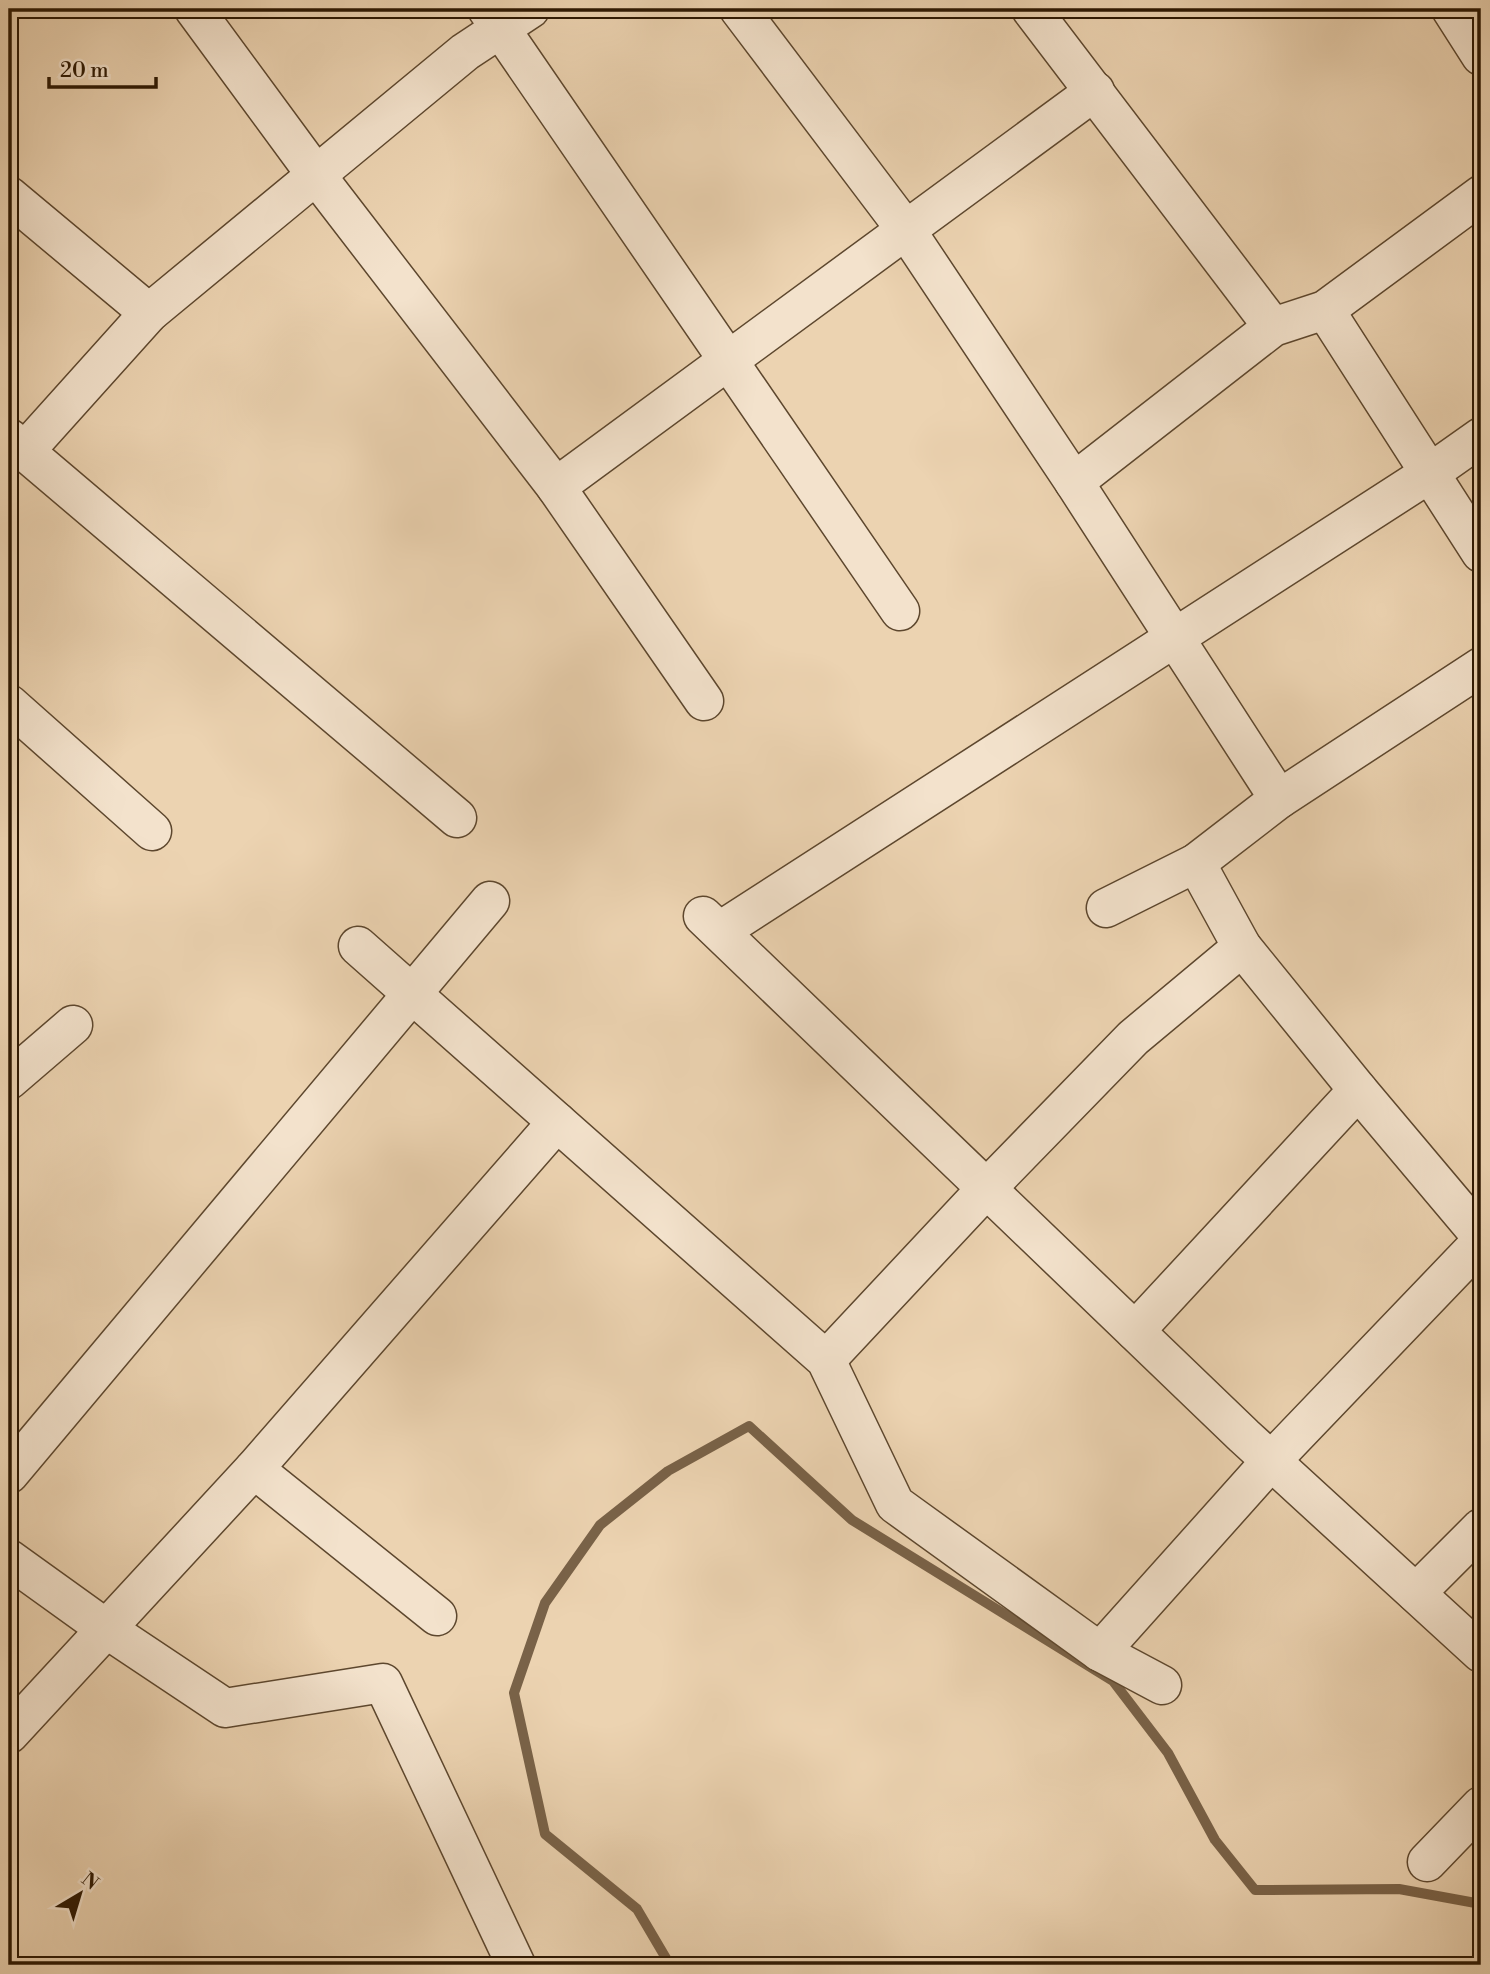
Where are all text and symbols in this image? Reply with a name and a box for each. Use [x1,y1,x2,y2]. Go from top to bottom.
scale bar [49,46,156,90]
text: 20 m [60,58,109,84]
north arrow [46,1858,116,1928]
text: N [77,1867,103,1895]

